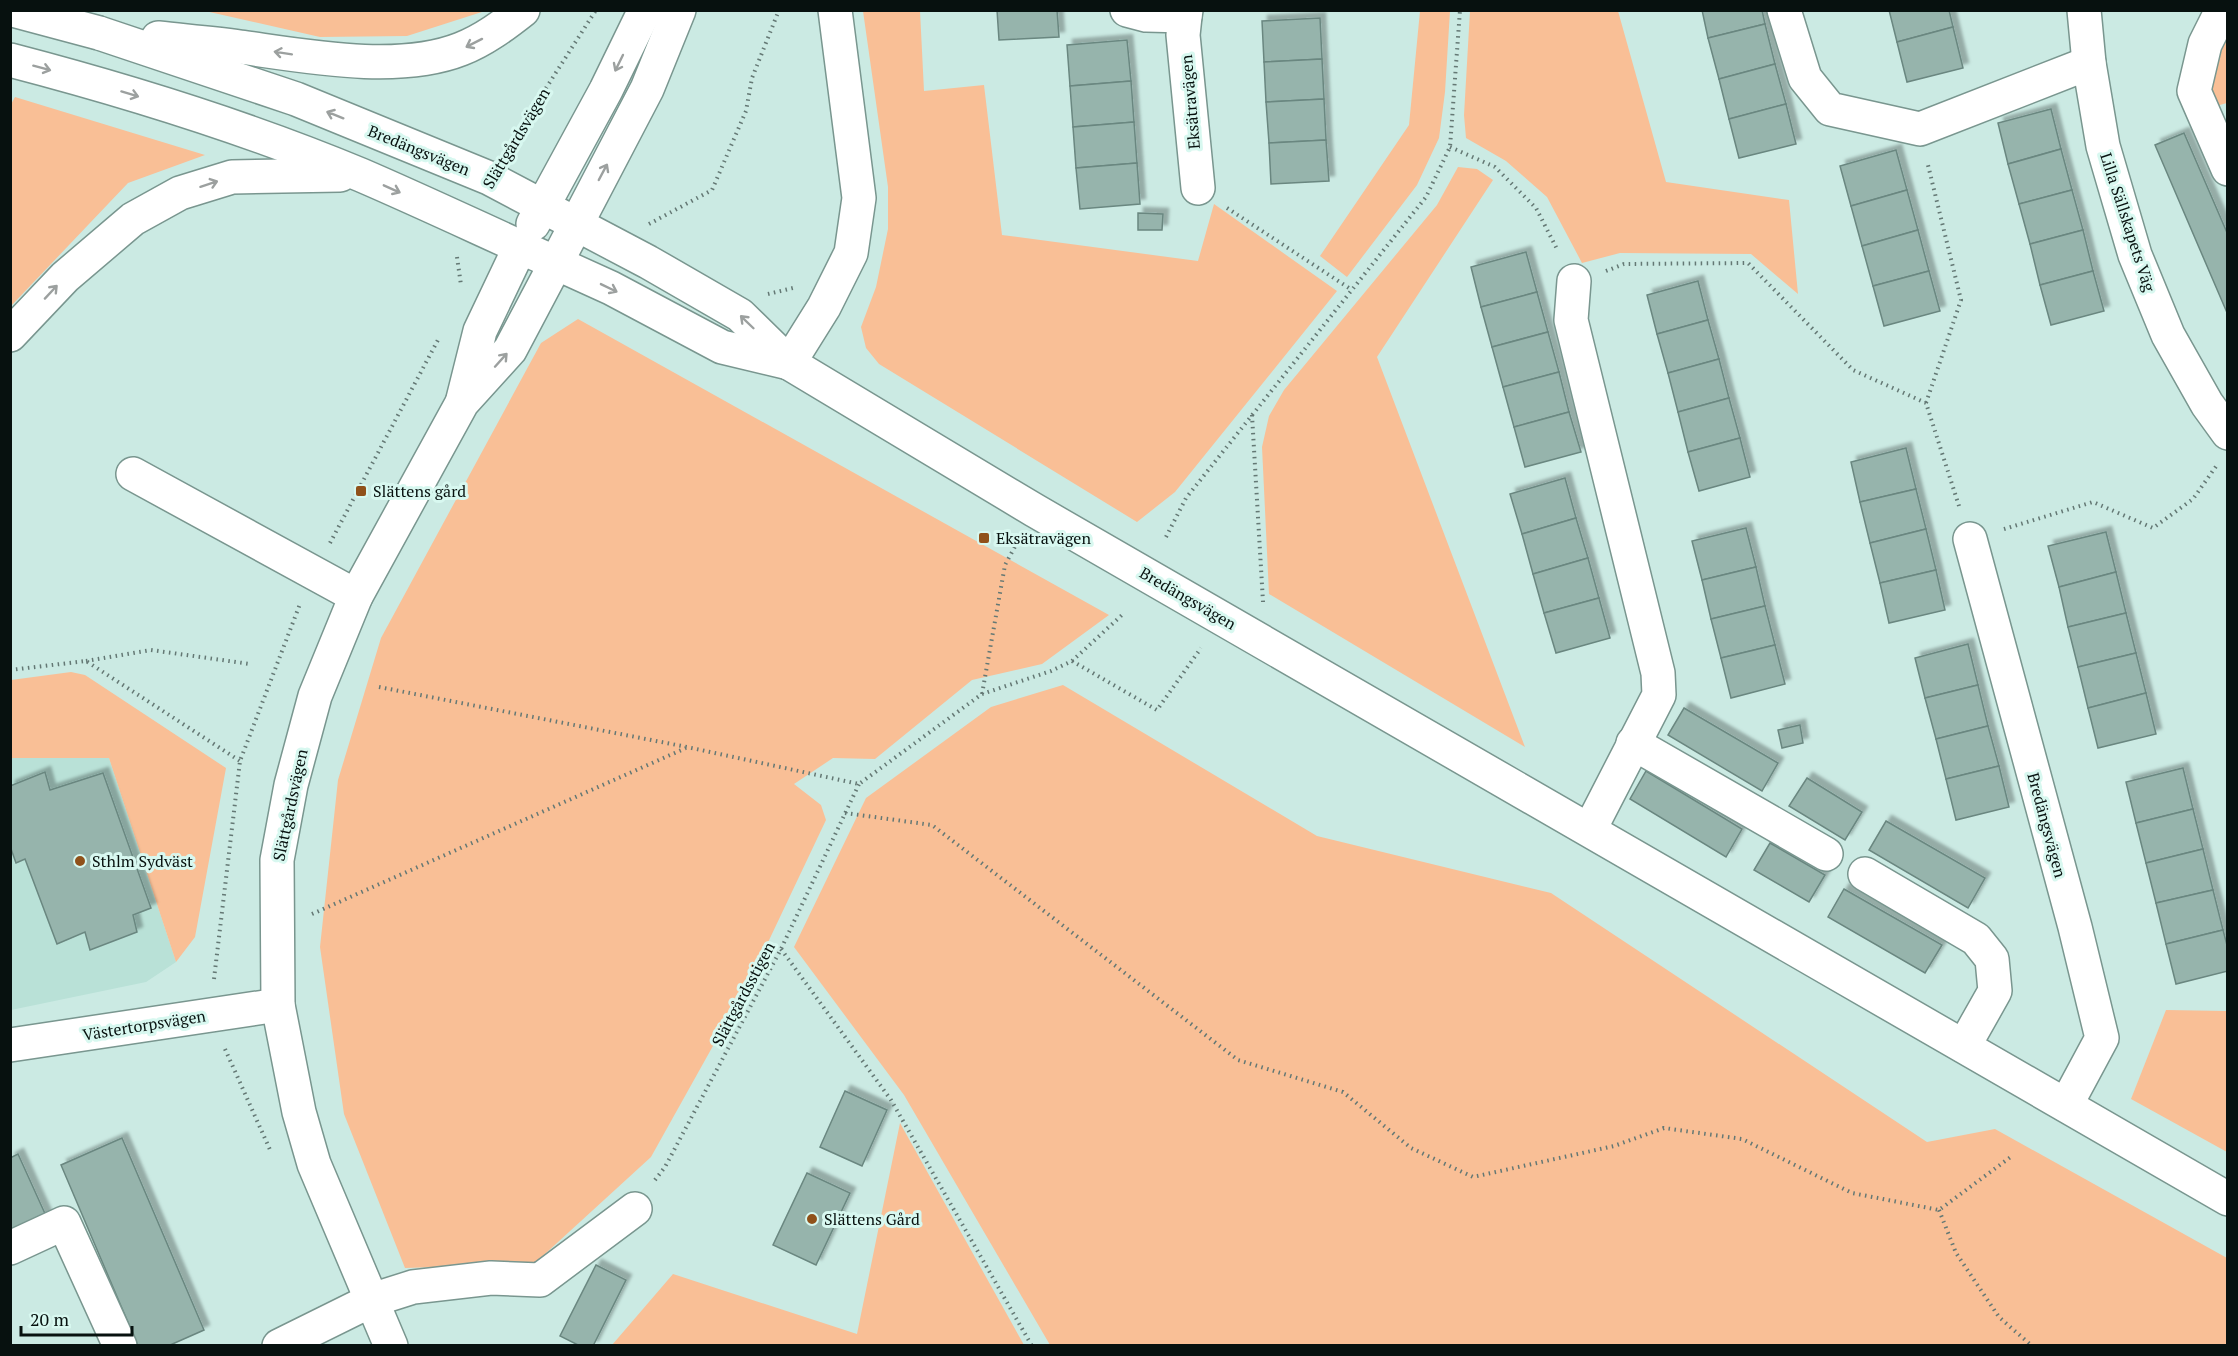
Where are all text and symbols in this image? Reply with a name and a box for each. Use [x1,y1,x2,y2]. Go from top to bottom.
one-way arrow [466,37,484,49]
one-way arrow [273,48,293,59]
street label: Eksätravägen [1175,53,1205,150]
one-way arrow [613,54,625,71]
one-way arrow [32,63,51,75]
street label: Slättgårdsvägen [477,83,555,192]
one-way arrow [120,89,139,100]
one-way arrow [326,109,344,120]
street label: Bredängsvägen [365,120,474,181]
street label: Lilla Sällskapets Väg [2095,150,2161,295]
one-way arrow [597,164,609,181]
one-way arrow [200,178,219,189]
one-way arrow [382,184,401,195]
one-way arrow [600,282,618,294]
one-way arrow [43,285,58,300]
one-way arrow [739,315,754,329]
one-way arrow [494,353,508,368]
place label: Slättens gård [373,480,466,502]
marker: Slättens gård [354,484,368,498]
place label: Eksätravägen [996,527,1091,549]
marker: Eksätravägen [977,531,991,545]
street label: Bredängsvägen [1136,561,1241,635]
street label: Slättgårdsvägen [267,747,313,863]
street label: Bredängsvägen [2022,770,2072,880]
place label: Sthlm Sydväst [92,850,193,872]
marker: Sthlm Sydväst [73,854,87,868]
street label: Slättgårdsstigen [706,937,780,1050]
street label: Västertorpsvägen [81,1004,208,1046]
place label: Slättens Gård [824,1208,920,1230]
marker: Slättens Gård [805,1212,819,1226]
scale bar [21,1299,132,1337]
text: 20 m [30,1307,70,1331]

